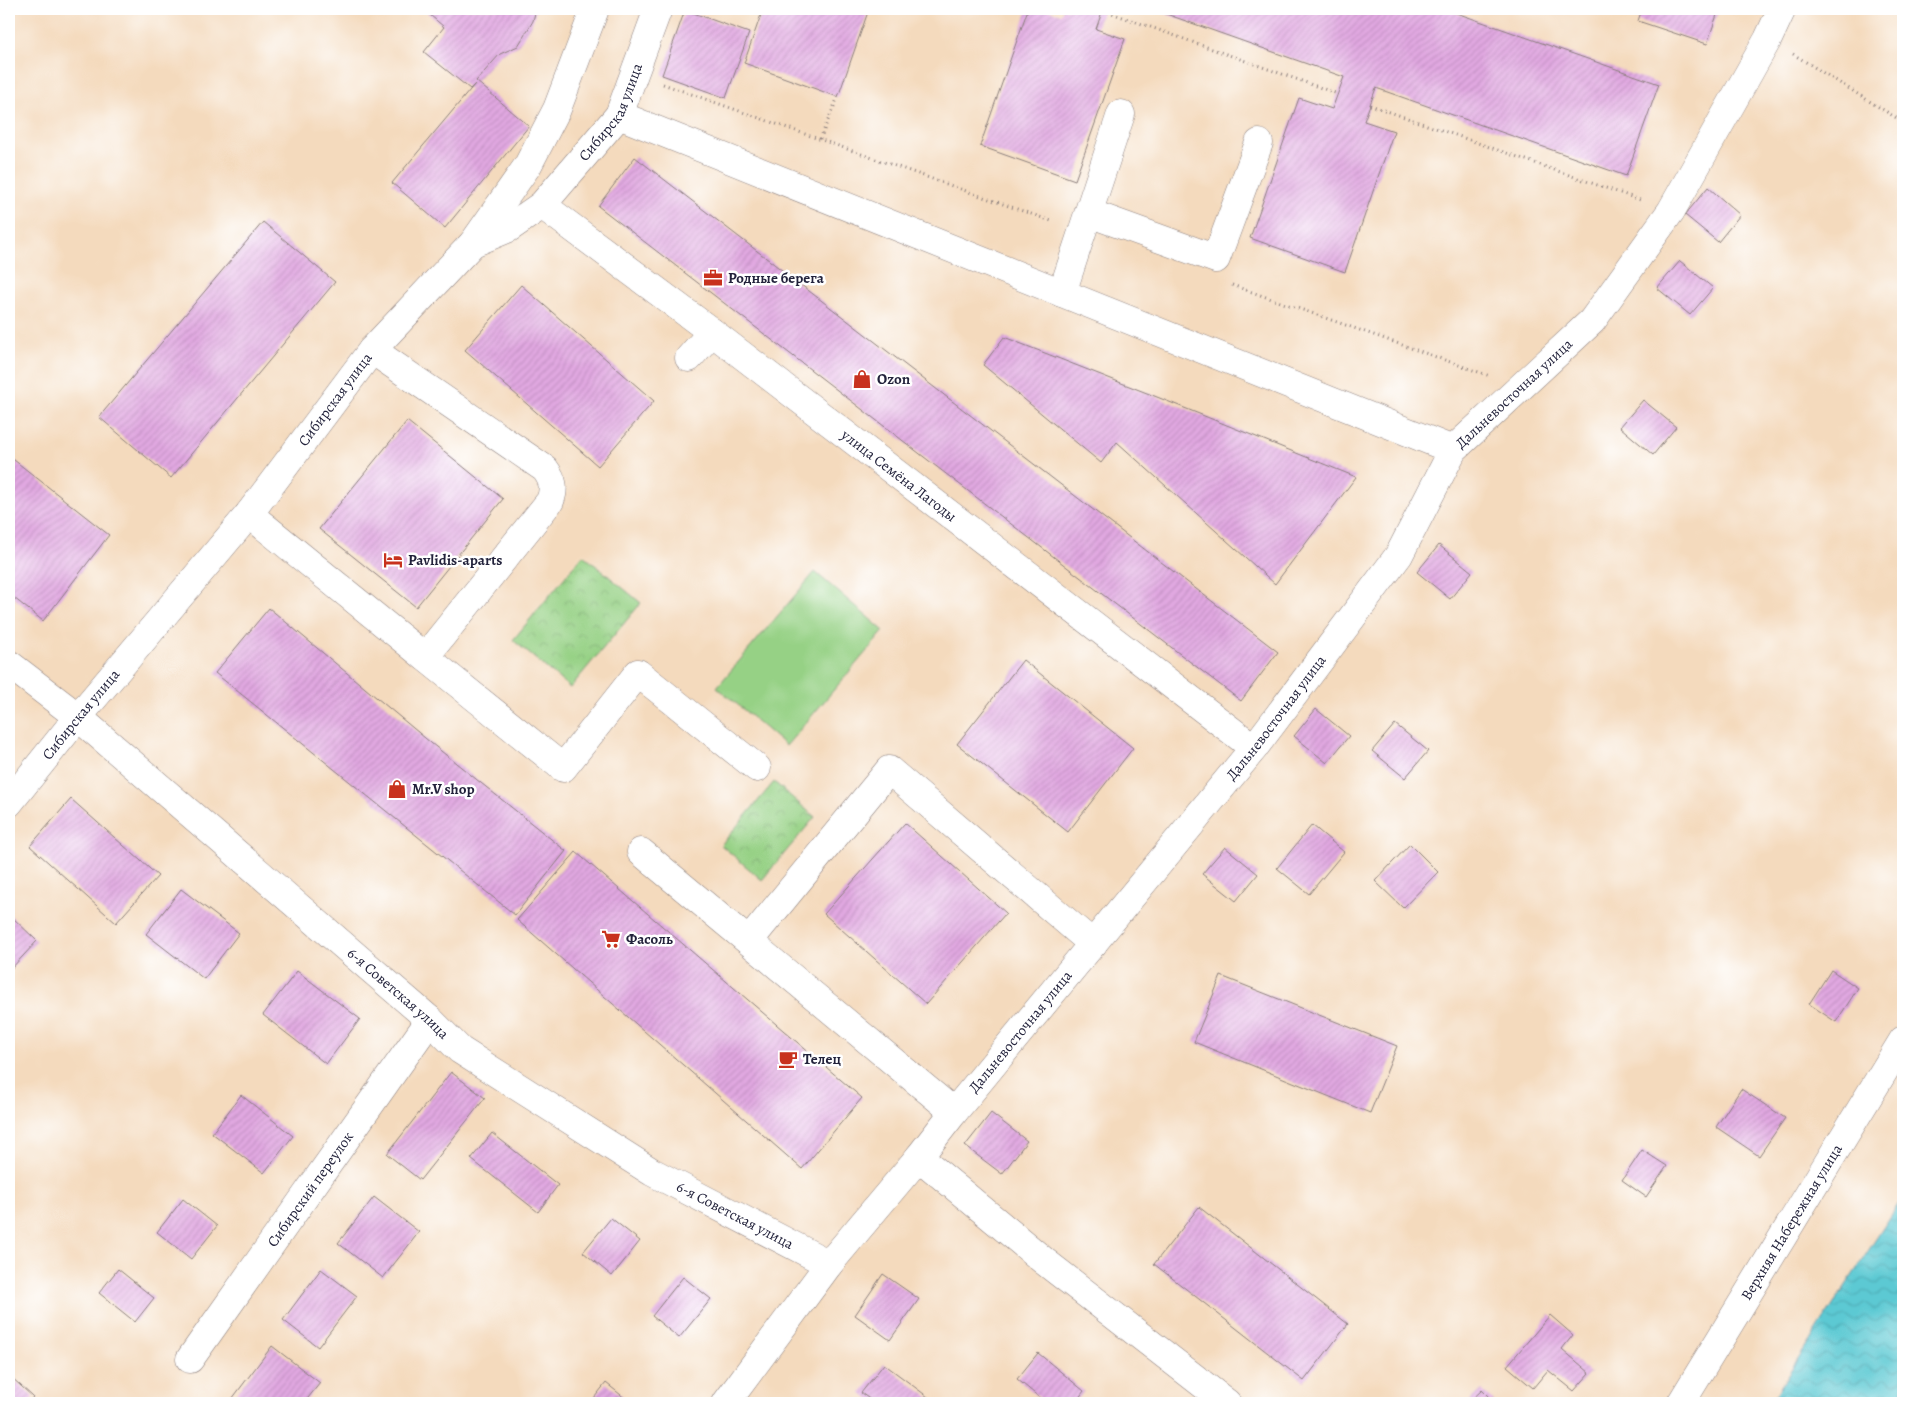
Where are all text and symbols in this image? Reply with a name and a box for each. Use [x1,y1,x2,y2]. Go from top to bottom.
street label: Сибирская улица [574,60,647,165]
office icon: Родные берега [702,267,724,289]
place label: Родные берега [728,268,825,288]
street label: Дальневосточная улица [1451,334,1577,453]
street label: Сибирская улица [293,349,377,450]
shop icon: Ozon [851,368,873,390]
place label: Ozon [877,369,911,389]
street label: улица Семёна Лагоды [836,424,961,526]
hotel icon: Pavlidis-aparts [382,549,404,571]
place label: Pavlidis-aparts [408,550,502,570]
street label: Дальневосточная улица [1221,651,1331,784]
street label: Сибирская улица [38,665,124,764]
shop icon: Mr.V shop [386,778,408,800]
place label: Mr.V shop [412,779,475,799]
supermarket icon: Фасоль [600,928,622,950]
place label: Фасоль [626,929,673,949]
street label: 6-я Советская улица [343,943,454,1044]
street label: Дальневосточная улица [964,966,1077,1097]
cafe icon: Телец [777,1048,799,1070]
place label: Телец [803,1049,841,1069]
street label: Сибирский переулок [262,1127,358,1251]
street label: Верхняя Набережная улица [1736,1140,1847,1304]
street label: 6-я Советская улица [673,1176,797,1254]

